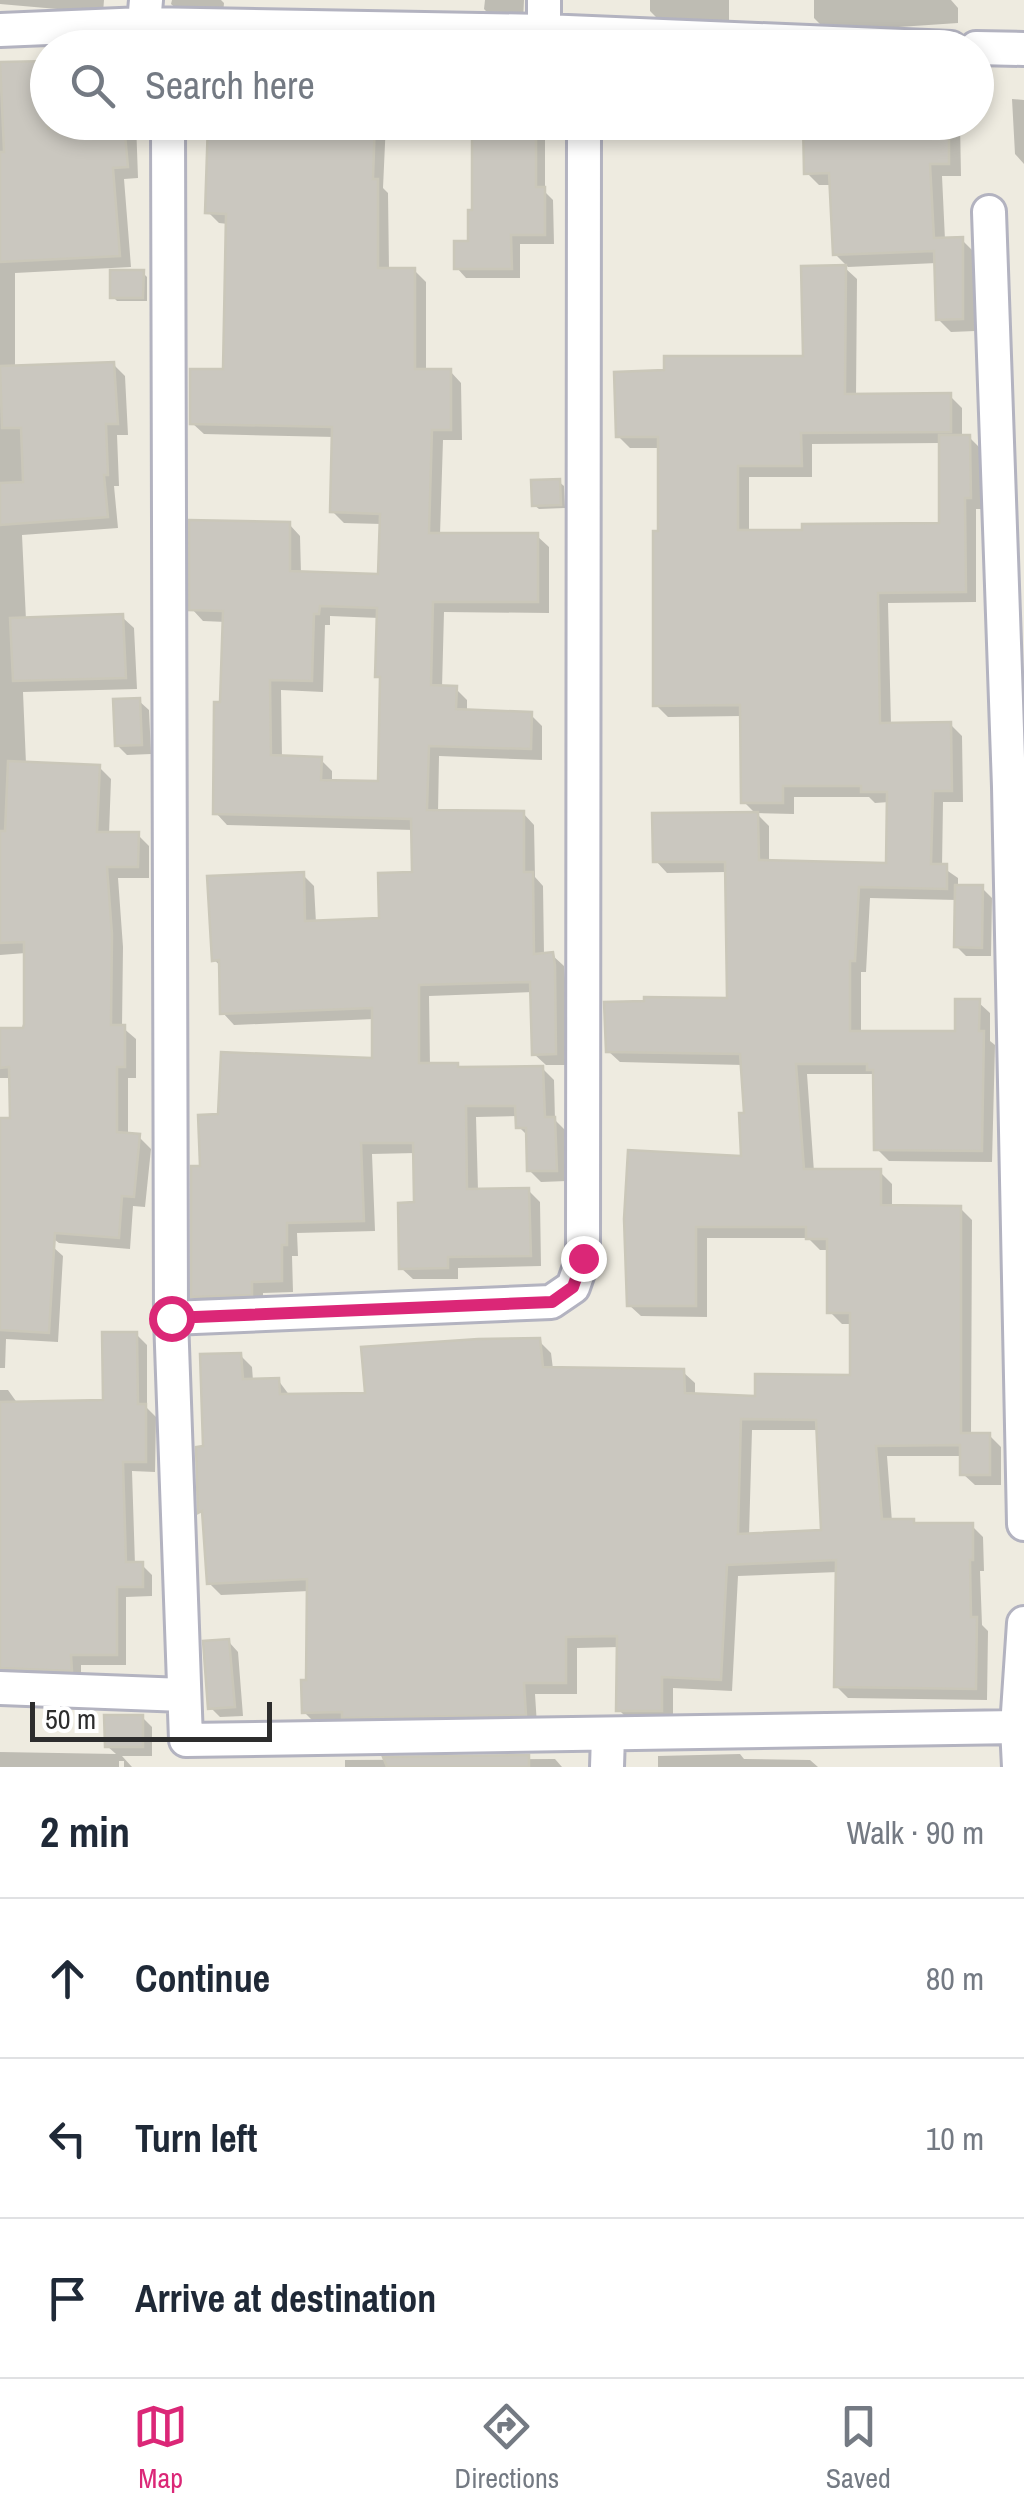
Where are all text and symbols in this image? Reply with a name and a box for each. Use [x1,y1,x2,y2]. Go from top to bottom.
search box [30,30,994,140]
icon: search [65,58,120,113]
text: Search here [145,60,315,111]
route end [561,1236,607,1282]
route start [149,1296,195,1342]
scale bar [30,1697,272,1742]
text: 50 m [45,1700,96,1738]
text: 2 min [40,1804,130,1860]
text: Walk · 90 m [846,1811,984,1854]
icon: ahead [40,1951,95,2006]
text: Continue [135,1953,270,2004]
text: 80 m [926,1957,984,2000]
icon: left [40,2111,95,2166]
text: Turn left [135,2113,257,2164]
text: 10 m [926,2117,984,2160]
icon: arrive [40,2271,95,2326]
text: Arrive at destination [135,2273,436,2324]
tab: Map [133,2399,188,2497]
tab: Directions [455,2399,559,2497]
tab: Saved [826,2399,891,2497]

